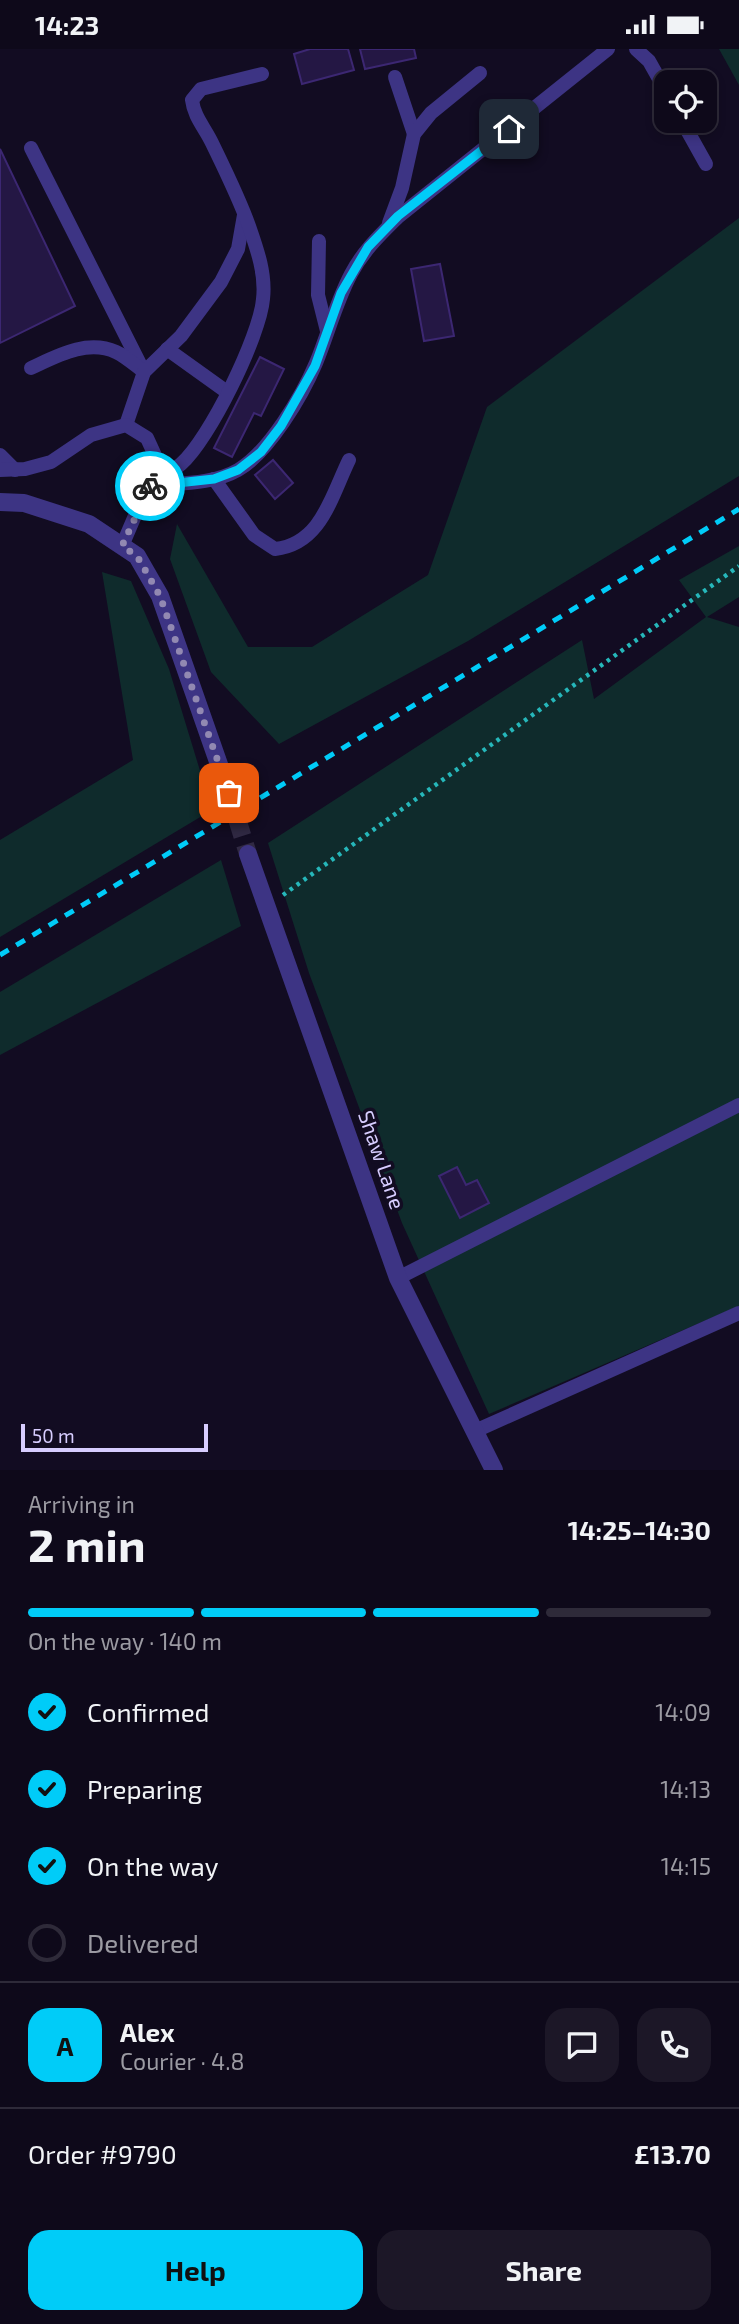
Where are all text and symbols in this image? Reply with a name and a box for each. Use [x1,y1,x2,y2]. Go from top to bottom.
text: 14:23 [35,9,99,40]
map controls [654,70,717,133]
button: locate [654,70,717,133]
pin [479,99,539,159]
icon: home [490,110,528,148]
courier [115,451,185,521]
icon: bike [131,467,169,505]
pin [199,763,259,823]
icon: bag [210,774,248,812]
street label: Shaw Lane [354,1107,411,1212]
scale bar [21,1421,208,1453]
text: 50 m [32,1424,75,1447]
text: Arriving in [28,1490,135,1518]
text: 14:25–14:30 [568,1514,711,1545]
text: 2 min [28,1516,146,1571]
text: On the way · 140 m [28,1627,222,1655]
icon: check [28,1693,66,1731]
text: Confirmed [87,1696,210,1727]
text: 14:09 [655,1698,711,1726]
icon: check [28,1770,66,1808]
text: Preparing [87,1773,202,1804]
text: 14:13 [660,1775,711,1803]
icon: check [28,1847,66,1885]
text: On the way [87,1850,218,1881]
text: 14:15 [661,1852,711,1880]
text: Delivered [87,1927,199,1958]
button: chat [545,2008,619,2082]
button: phone [637,2008,711,2082]
text: Alex [120,2016,175,2047]
text: A [57,2030,73,2061]
text: Courier · 4.8 [120,2047,244,2075]
text: Order #9790 [28,2138,177,2169]
text: £13.70 [634,2138,711,2169]
button: Help [28,2230,363,2310]
button: Share [377,2230,711,2310]

